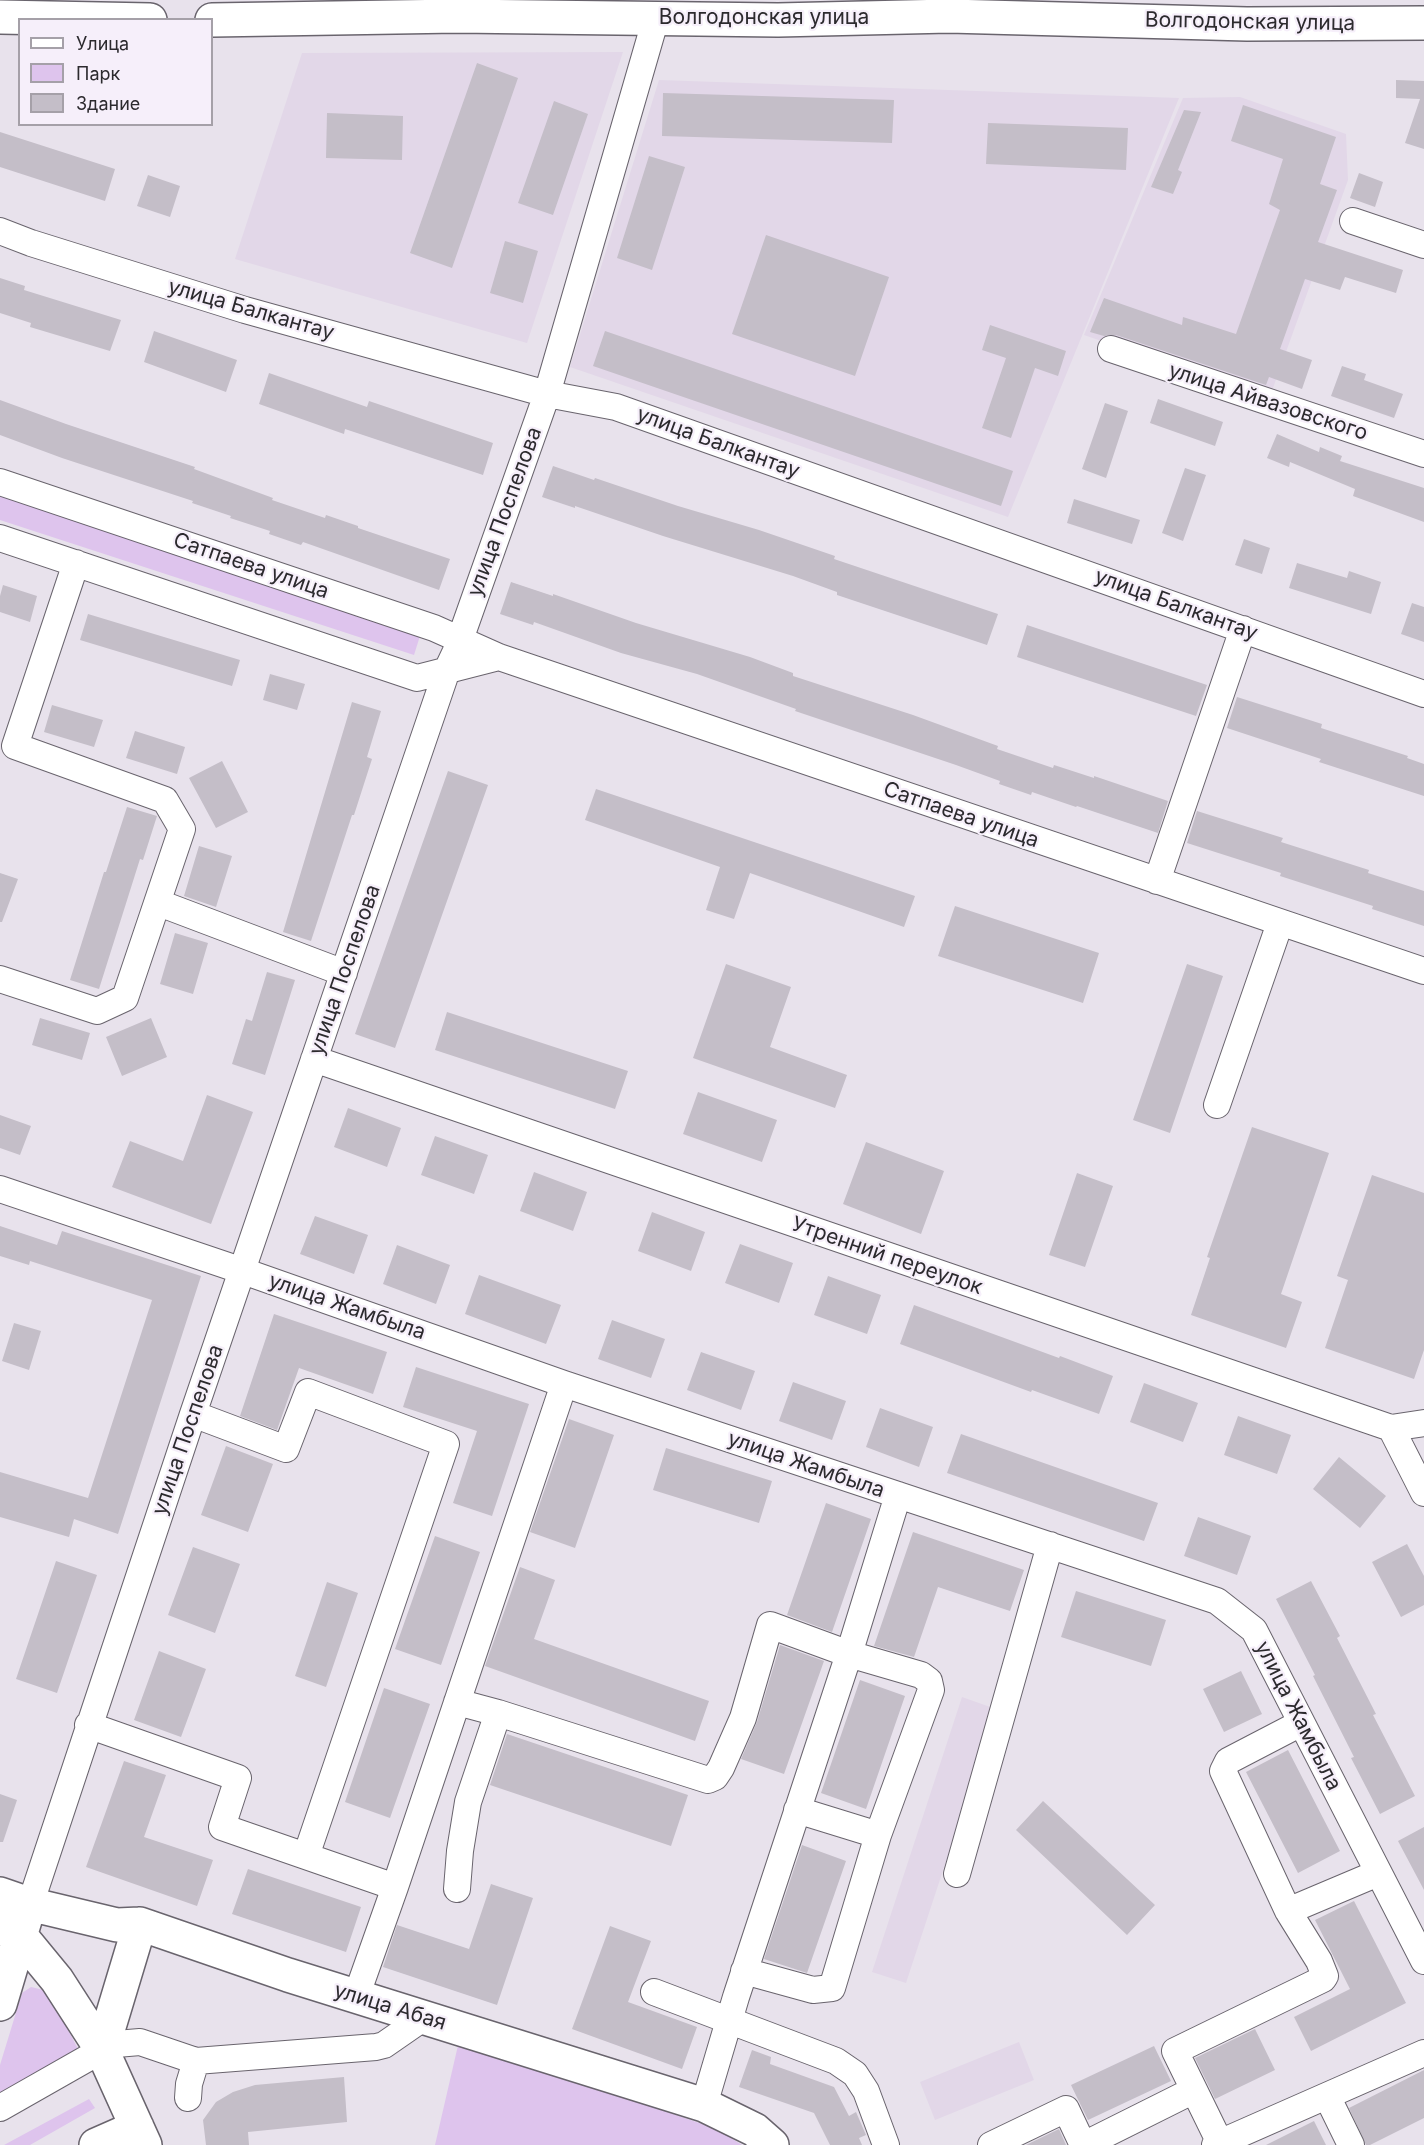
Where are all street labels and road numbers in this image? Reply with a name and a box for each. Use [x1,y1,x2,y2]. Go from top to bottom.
street label: Волгодонская улица [659,5,869,31]
street label: Волгодонская улица [1145,8,1355,36]
street label: улица Балкантау [165,274,337,346]
street label: улица Айвазовского [1165,358,1371,446]
street label: улица Балкантау [633,402,803,484]
street label: улица Поспелова [463,424,547,600]
street label: Сатпаева улица [170,528,332,604]
street label: улица Балкантау [1091,564,1261,646]
street label: Сатпаева улица [880,777,1042,853]
street label: улица Поспелова [304,881,386,1059]
street label: Утренний переулок [788,1212,986,1300]
street label: улица Жамбыла [265,1268,429,1346]
street label: улица Поспелова [147,1341,229,1519]
street label: улица Жамбыла [724,1426,888,1504]
street label: улица Жамбыла [1249,1637,1347,1795]
street label: улица Абая [331,1978,449,2036]

